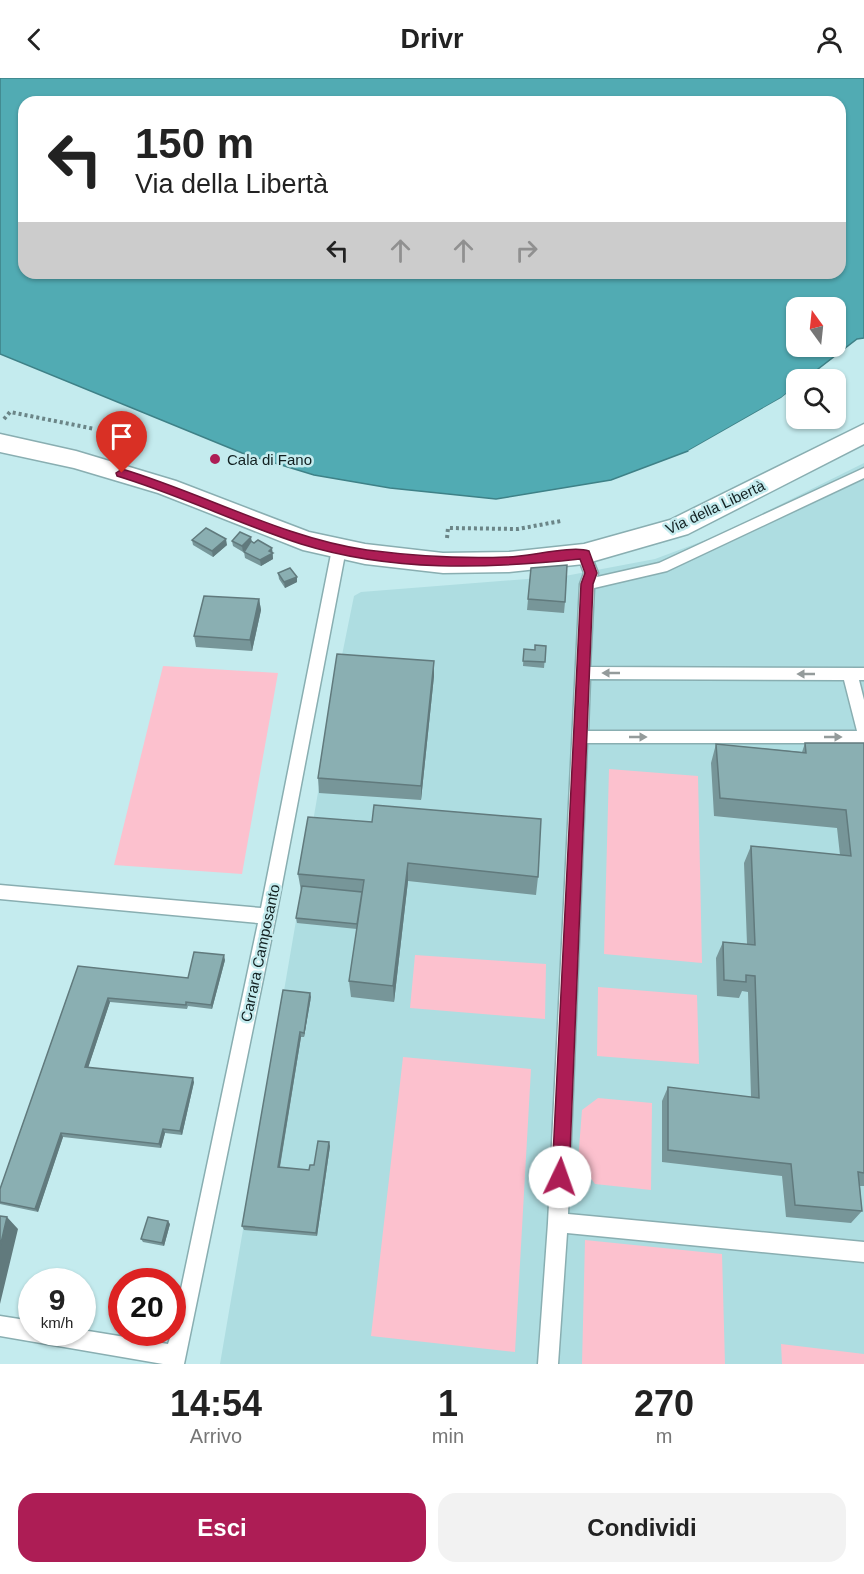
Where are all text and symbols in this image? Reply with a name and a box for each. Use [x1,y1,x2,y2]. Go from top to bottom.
icon: back [18,23,51,56]
icon: person [813,23,846,56]
text: Drivr [400,24,464,54]
icon: left [36,120,114,198]
text: 150 m [135,120,254,167]
text: Via della Libertà [135,169,328,199]
icon: left [321,234,354,267]
icon: ahead [384,234,417,267]
icon: ahead [447,234,480,267]
icon: right [510,234,543,267]
north arrow [786,297,846,357]
map controls [786,297,846,429]
button: search [786,369,846,429]
pin [96,411,147,473]
icon: arrive [105,420,138,453]
place label: Cala di Fano [227,451,312,468]
marker: Cala di Fano [208,452,222,466]
street label: Via della Libertà [663,476,768,537]
one-way arrow [601,669,620,678]
one-way arrow [796,669,815,679]
one-way arrow [629,732,648,742]
one-way arrow [824,732,843,742]
street label: Carrara Camposanto [237,883,283,1023]
position arrow [528,1145,592,1209]
speed limit sign: 20 [108,1268,186,1346]
text: 9 [49,1283,65,1316]
text: km/h [41,1314,73,1331]
text: 14:54 [170,1383,262,1424]
text: 1 [438,1383,458,1424]
text: 270 [634,1383,694,1424]
text: Arrivo [190,1425,242,1447]
text: min [432,1425,464,1447]
text: m [656,1425,672,1447]
button: Esci [18,1493,426,1562]
button: Condividi [438,1493,846,1562]

